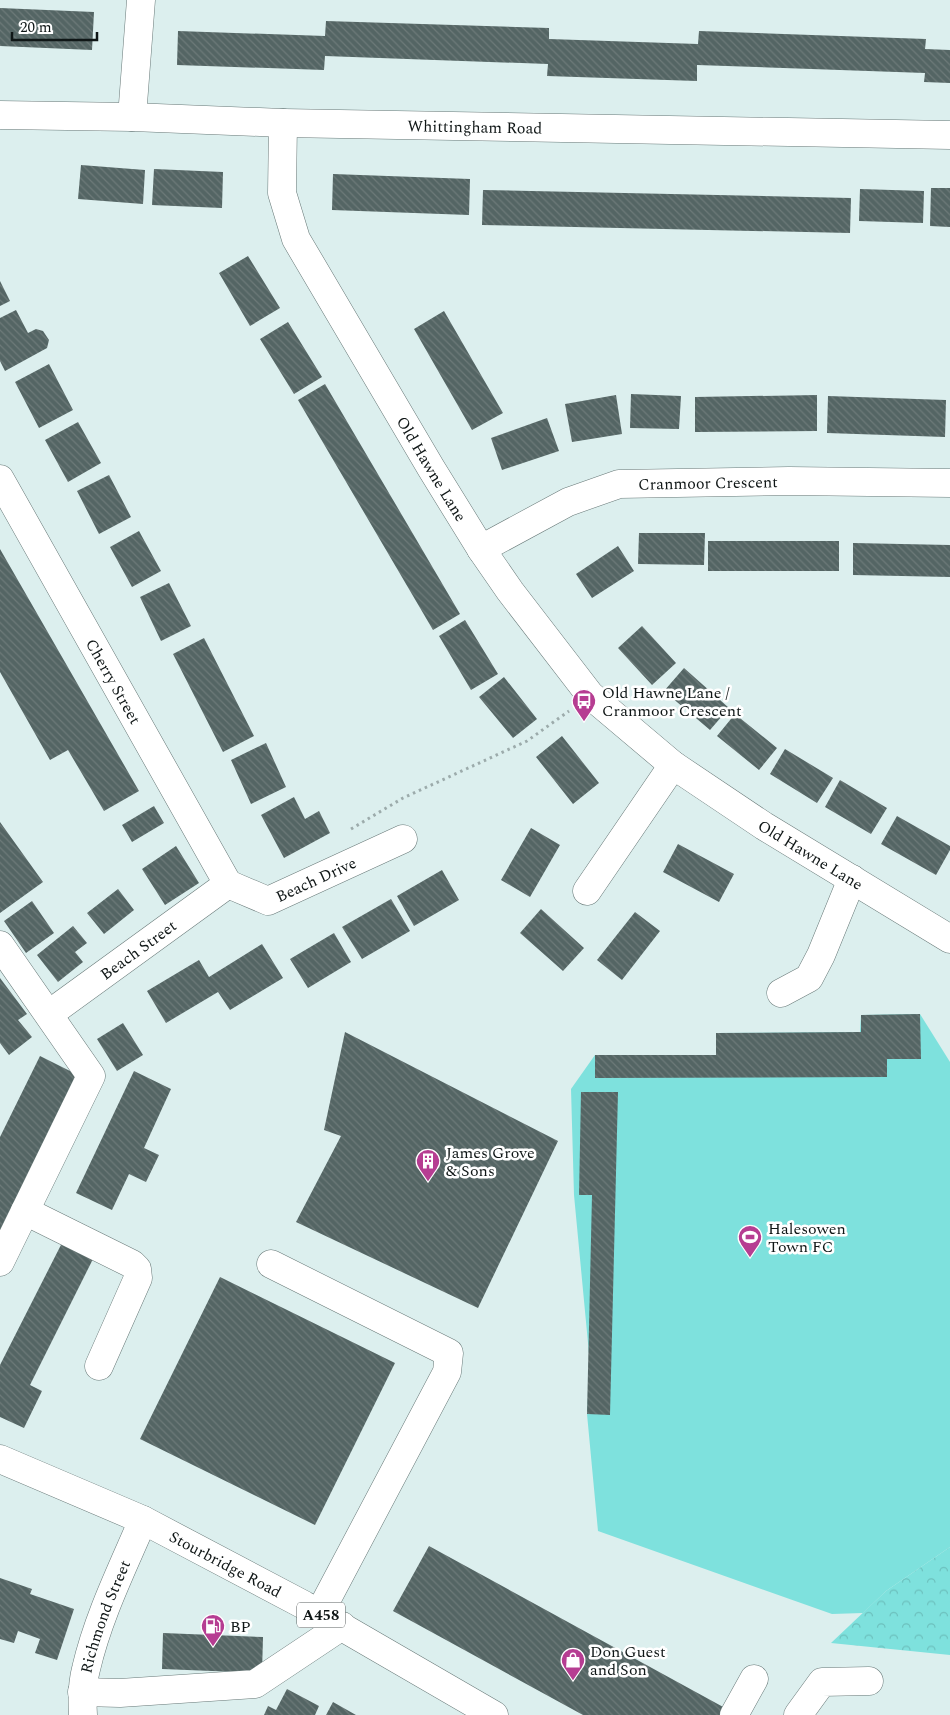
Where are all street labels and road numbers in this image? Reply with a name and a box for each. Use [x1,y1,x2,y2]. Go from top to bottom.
street label: Whittingham Road [407,114,543,141]
street label: Old Hawne Lane [390,412,472,527]
street label: Cranmoor Crescent [638,470,778,497]
street label: Cherry Street [79,634,147,729]
street label: Old Hawne Lane [753,814,867,896]
street label: Beach Drive [272,851,361,909]
street label: Beach Street [95,914,182,986]
street label: Stourbridge Road [165,1525,286,1604]
street label: Richmond Street [74,1556,137,1676]
road number: A458 [297,1602,345,1628]

